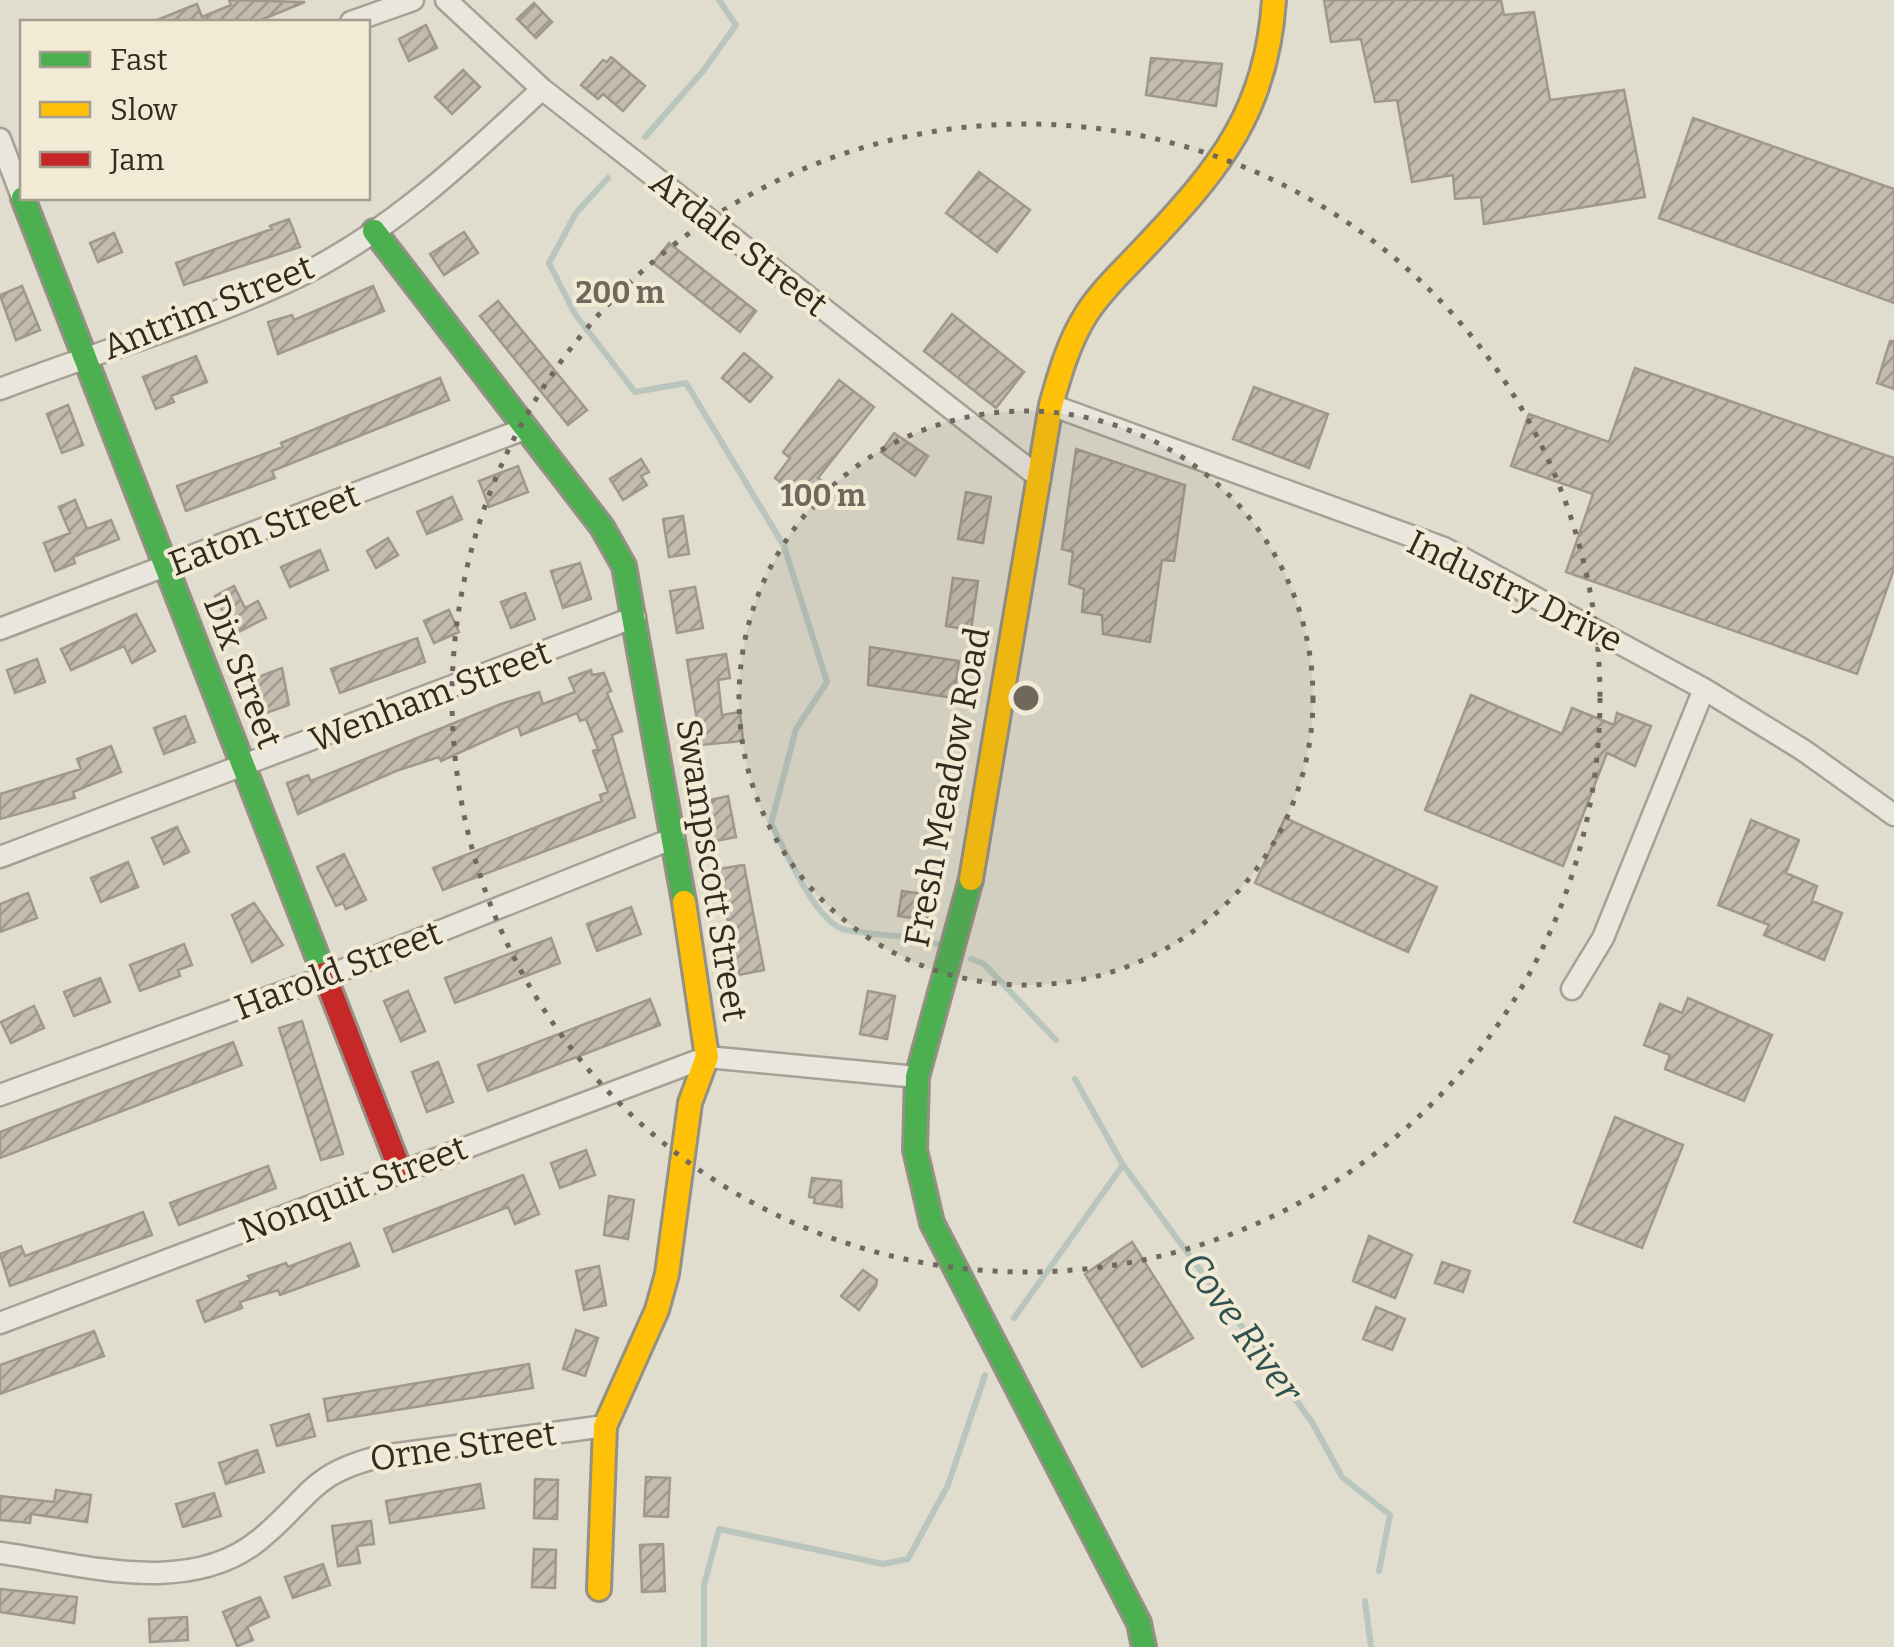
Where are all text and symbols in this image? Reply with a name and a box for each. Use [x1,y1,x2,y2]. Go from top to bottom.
legend [20,20,370,200]
text: Fast [110,42,168,78]
text: Slow [110,92,178,128]
text: Jam [109,142,165,178]
street label: Ardale Street [642,161,836,325]
street label: Antrim Street [96,246,320,368]
text: 200 m [575,275,665,311]
street label: Eaton Street [163,473,365,585]
text: 100 m [780,478,866,514]
street label: Industry Drive [1401,521,1629,661]
street label: Dix Street [195,590,291,754]
street label: Fresh Meadow Road [895,624,999,950]
street label: Wenham Street [304,631,557,761]
centre of rings [1008,680,1044,716]
street label: Swampscott Street [667,716,757,1025]
street label: Harold Street [229,911,448,1029]
street label: Nonquit Street [233,1126,473,1252]
water label: Cove River [1172,1243,1313,1412]
street label: Orne Street [367,1412,559,1480]

